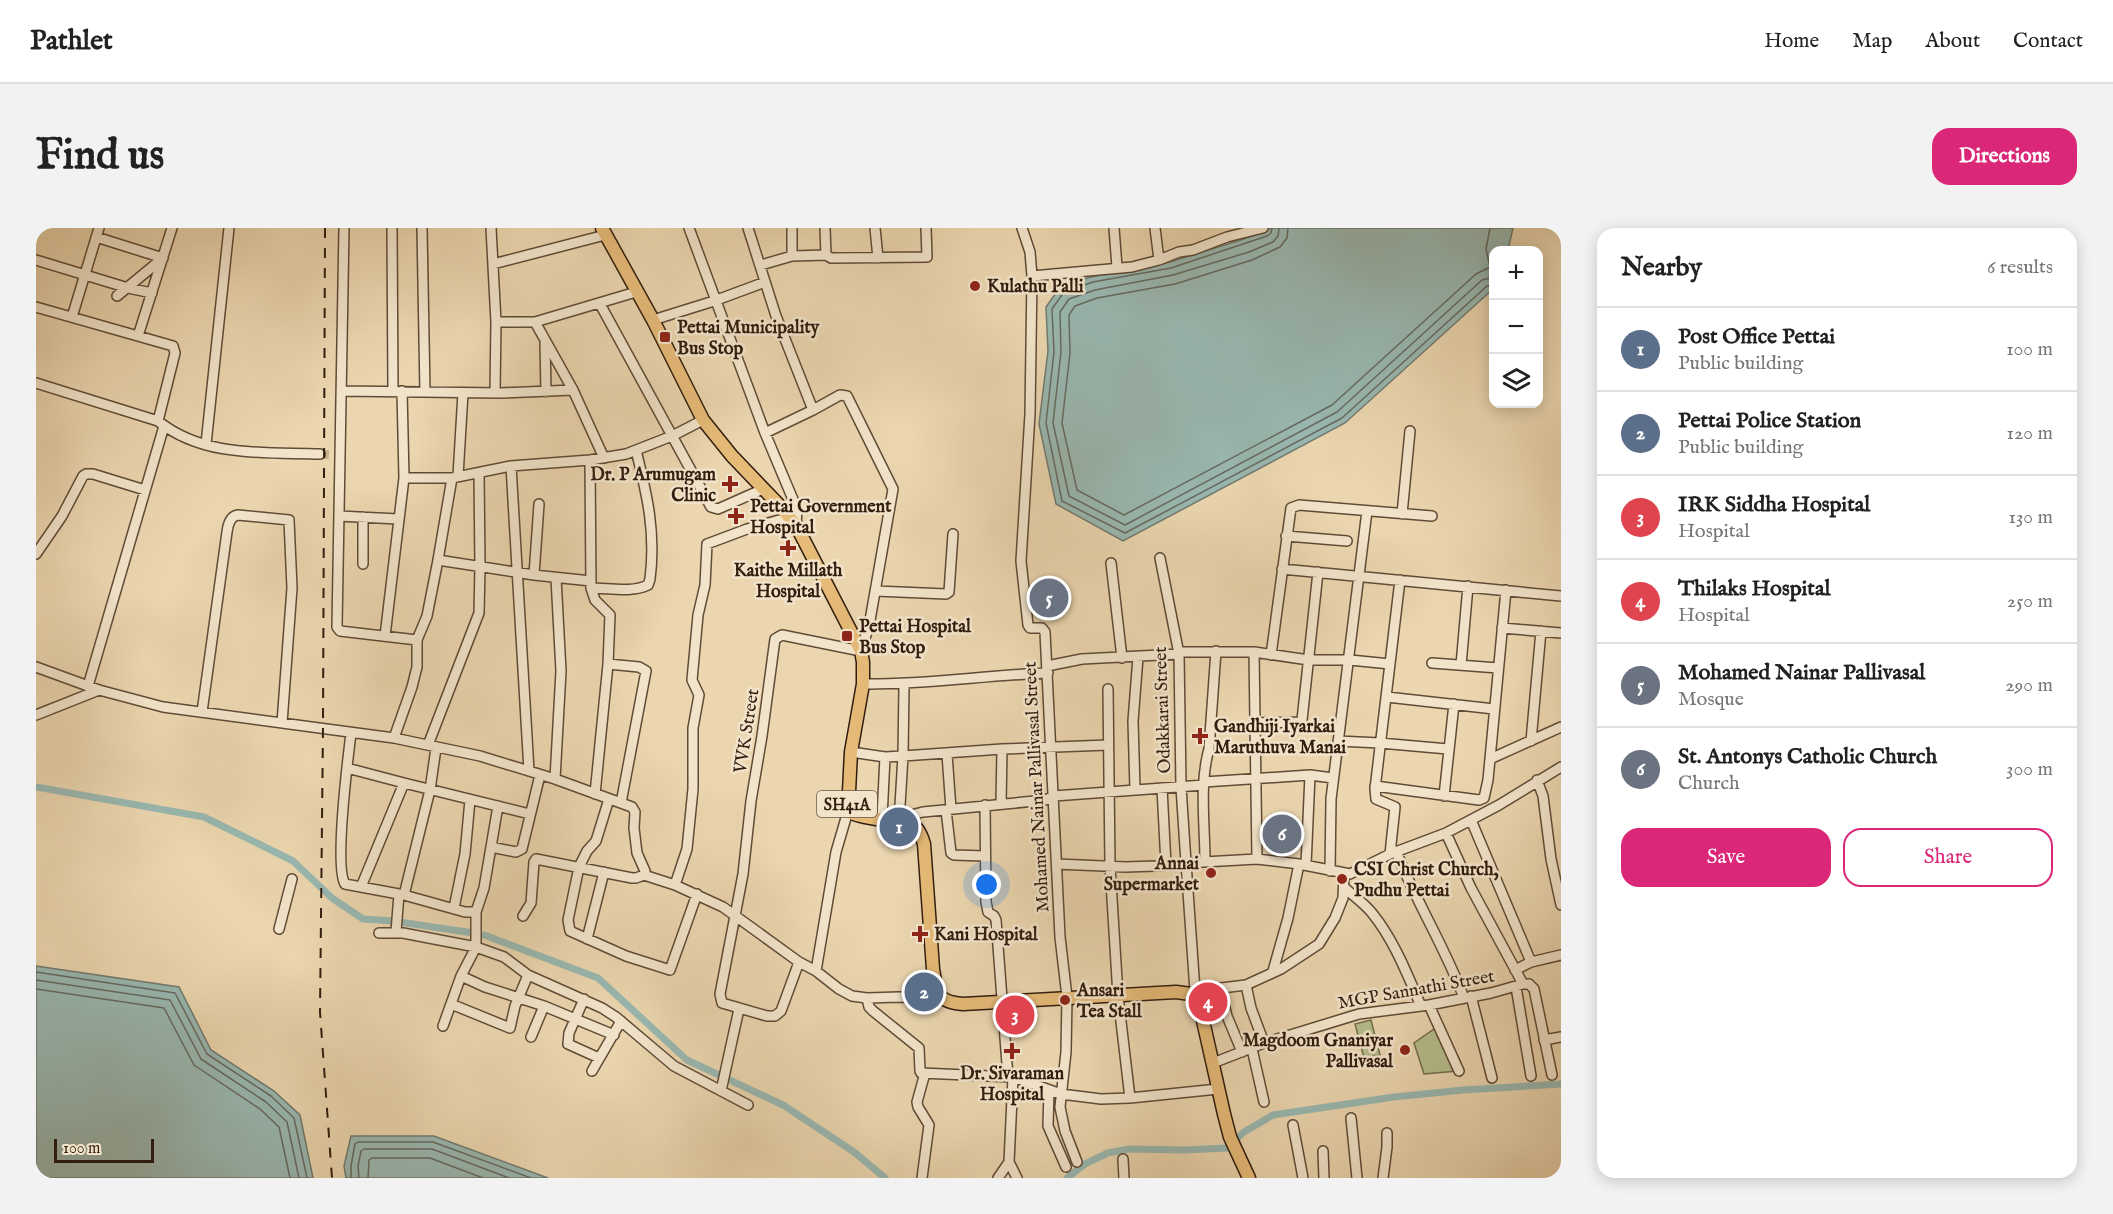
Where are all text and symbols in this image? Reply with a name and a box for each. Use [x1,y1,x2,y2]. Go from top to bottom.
text: Pathlet [30,24,113,59]
text: Home [1764,28,1819,55]
text: Map [1852,28,1892,55]
text: About [1925,28,1980,55]
text: Contact [2013,28,2083,55]
button: Directions [1932,128,2077,185]
text: Find us [36,130,164,183]
map controls [1489,246,1543,408]
button: + [1489,246,1543,300]
text: Nearby [1621,251,1702,284]
text: 6 results [1987,255,2053,280]
place label: Kulathu Palli [987,276,1084,299]
marker: Kulathu Palli [968,279,982,293]
button: − [1489,300,1543,354]
place label: Pettai Municipality Bus Stop [677,317,821,361]
text: Post Office Pettai [1678,323,1835,351]
marker: Pettai Municipality Bus Stop [658,330,672,344]
text: 1 [1637,337,1644,362]
text: 100 m [2006,337,2053,362]
text: Public building [1678,351,1803,376]
button: layers [1489,354,1543,408]
text: Pettai Police Station [1678,407,1861,435]
text: 2 [1636,421,1645,446]
text: 120 m [2007,421,2053,446]
text: Public building [1678,435,1803,460]
place label: Dr. P Arumugam Clinic [590,464,716,508]
marker: Dr. P Arumugam Clinic [721,475,739,493]
text: IRK Siddha Hospital [1678,491,1870,519]
place label: Pettai Government Hospital [750,496,892,540]
text: 3 [1637,505,1644,530]
text: 130 m [2008,505,2053,530]
marker: Pettai Government Hospital [727,507,745,525]
text: Hospital [1678,519,1750,544]
marker: Kaithe Millath Hospital [779,539,797,557]
place label: Kaithe Millath Hospital [734,560,843,604]
text: Thilaks Hospital [1678,575,1830,603]
pin: 5 [1030,576,1068,620]
text: 4 [1636,589,1645,614]
text: 250 m [2007,589,2053,614]
text: Hospital [1678,603,1750,628]
place label: Pettai Hospital Bus Stop [859,616,972,660]
marker: Pettai Hospital Bus Stop [840,629,854,643]
street label: Odakkarai Street [1150,646,1177,774]
text: Mohamed Nainar Pallivasal [1678,659,1925,687]
street label: Mohamed Nainar Pallivasal Street [1019,661,1056,913]
text: 5 [1637,673,1644,698]
text: 290 m [2005,673,2053,698]
street label: VVK Street [729,687,766,776]
text: Mosque [1678,687,1744,712]
place label: Gandhiji Iyarkai Maruthuva Manai [1214,716,1346,760]
marker: Gandhiji Iyarkai Maruthuva Manai [1191,727,1209,745]
text: St. Antonys Catholic Church [1678,743,1937,771]
text: 6 [1636,757,1645,782]
text: 300 m [2006,757,2053,782]
text: Church [1678,771,1740,796]
road number: SH41A [817,791,877,817]
pin: 1 [880,804,918,850]
pin: 6 [1262,812,1302,856]
button: Save [1621,828,1831,887]
button: Share [1843,828,2053,887]
place label: Annai Supermarket [1104,853,1200,897]
place label: CSI Christ Church, Pudhu Pettai [1354,859,1499,903]
marker: Annai Supermarket [1204,866,1218,880]
your location [972,870,1001,899]
marker: CSI Christ Church, Pudhu Pettai [1335,872,1349,886]
place label: Kani Hospital [934,924,1039,947]
marker: Kani Hospital [911,925,929,943]
street label: MGP Sannathi Street [1336,965,1496,1016]
pin: 2 [904,970,944,1014]
place label: Ansari Tea Stall [1076,980,1143,1024]
pin: 4 [1188,980,1228,1024]
pin: 3 [996,992,1034,1038]
marker: Ansari Tea Stall [1058,993,1072,1007]
place label: Magdoom Gnaniyar Pallivasal [1243,1030,1394,1074]
marker: Dr. Sivaraman Hospital [1003,1042,1021,1060]
marker: Magdoom Gnaniyar Pallivasal [1398,1043,1412,1057]
place label: Dr. Sivaraman Hospital [960,1063,1064,1107]
scale bar [54,1136,154,1164]
text: 100 m [63,1139,100,1159]

